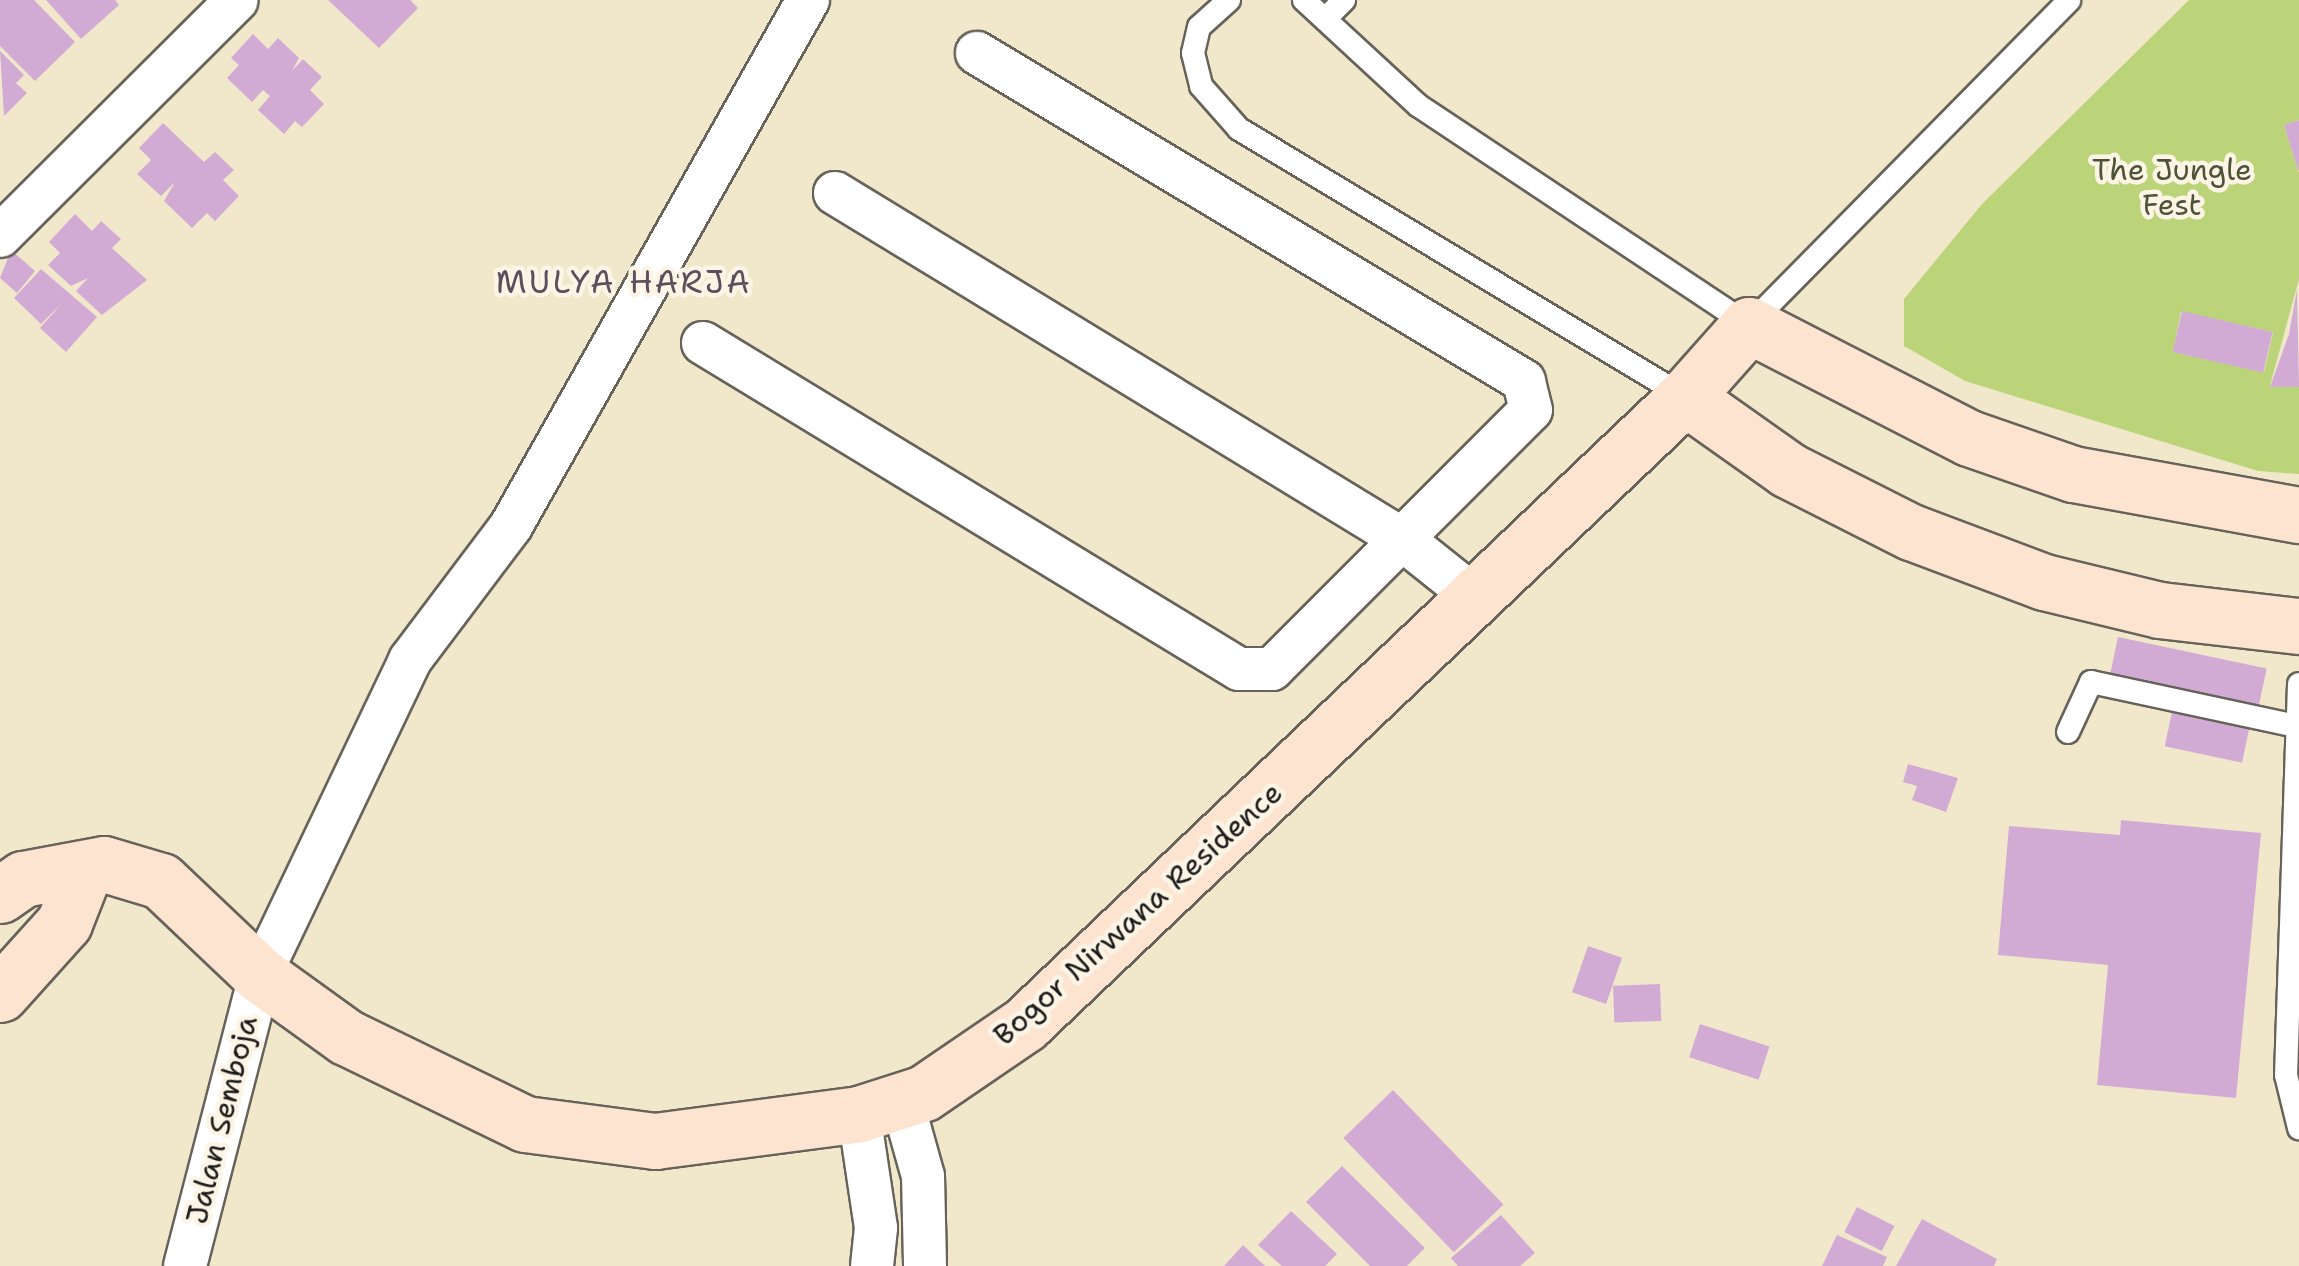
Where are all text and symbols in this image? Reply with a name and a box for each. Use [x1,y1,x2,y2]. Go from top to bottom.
park label: The Jungle Fest [2092,152,2252,222]
district label: MULYA HARJA [496,263,752,301]
street label: Bogor Nirwana Residence [986,775,1290,1053]
street label: Jalan Semboja [179,1012,265,1228]

